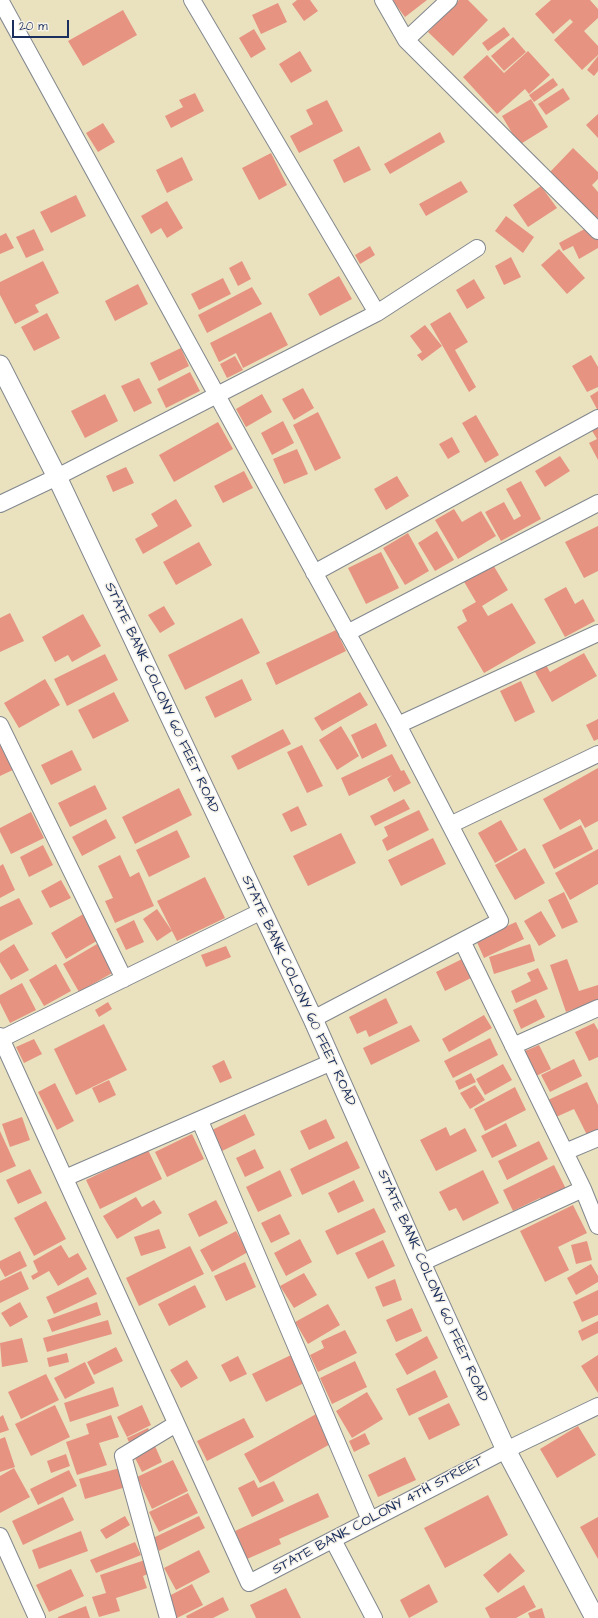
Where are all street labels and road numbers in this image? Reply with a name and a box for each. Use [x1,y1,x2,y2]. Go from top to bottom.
street label: STATE BANK COLONY 60 FEET ROAD [100,580,222,816]
street label: STATE BANK COLONY 60 FEET ROAD [237,873,359,1109]
street label: STATE BANK COLONY 60 FEET ROAD [373,1167,491,1405]
street label: STATE BANK COLONY 4TH STREET [270,1453,486,1579]

